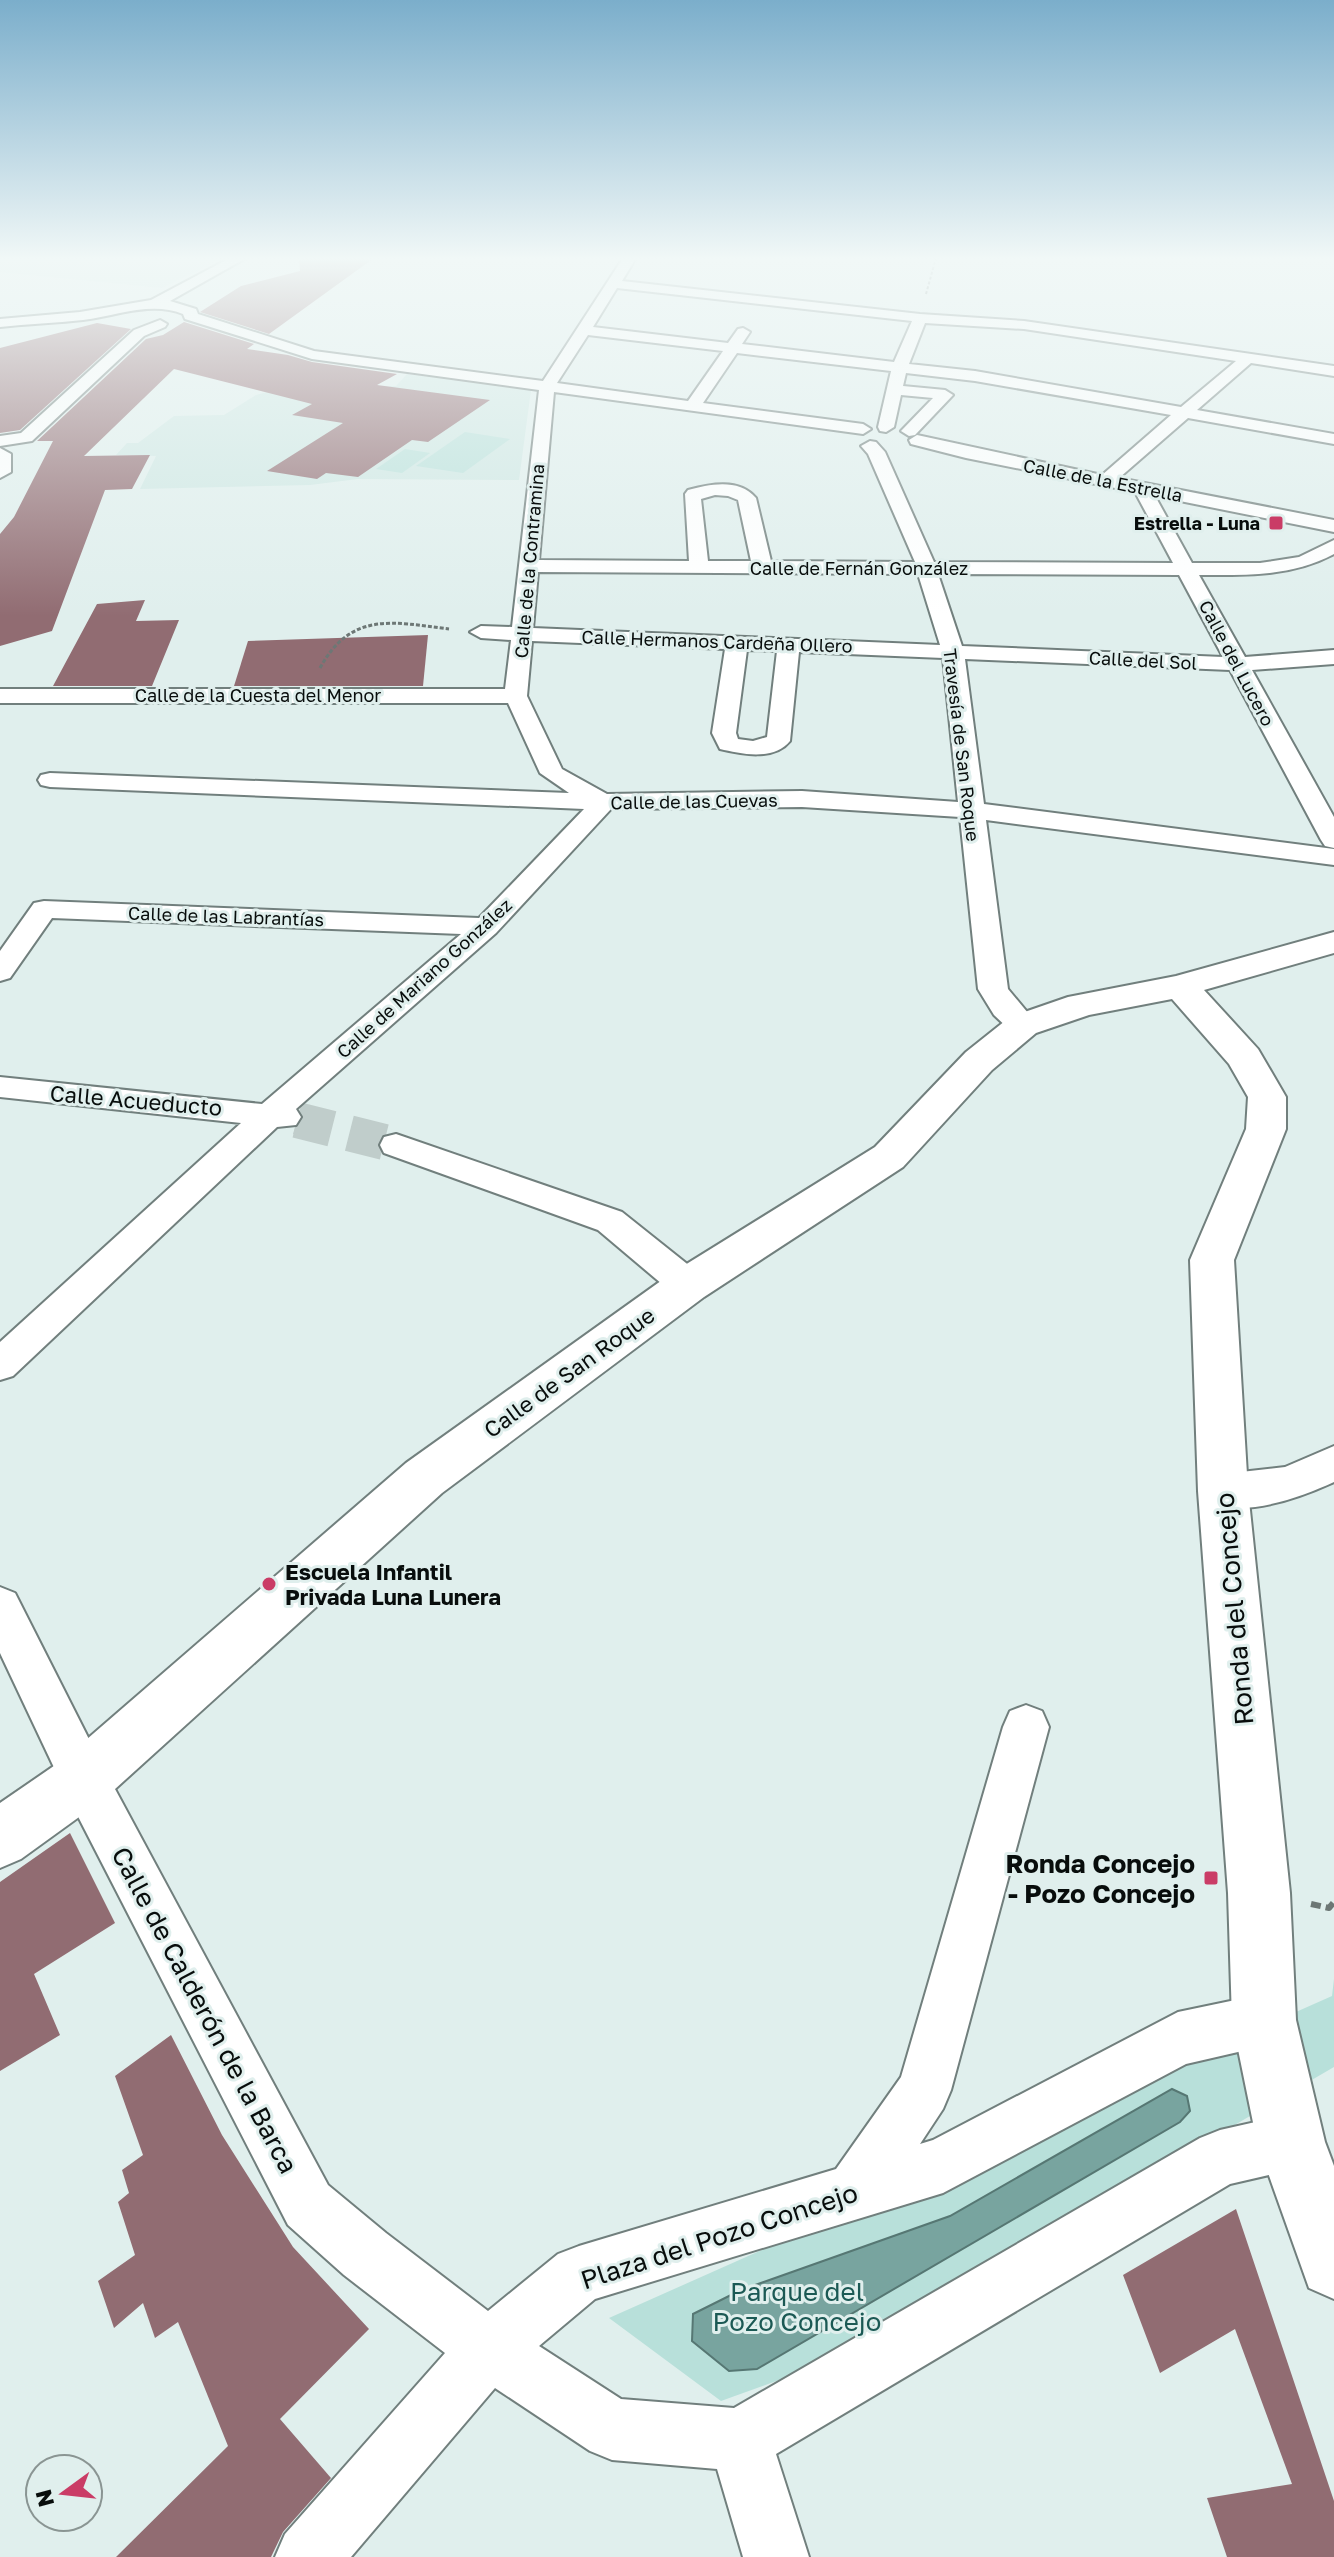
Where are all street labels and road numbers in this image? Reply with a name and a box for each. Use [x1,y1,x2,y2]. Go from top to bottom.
street label: Calle de la Estrella [1021,454,1185,506]
street label: Calle de la Contramina [510,463,548,659]
street label: Calle de Fernán González [750,557,968,579]
street label: Calle del Lucero [1195,596,1279,730]
street label: Calle Hermanos Cardeña Ollero [581,625,853,657]
street label: Calle del Sol [1088,646,1198,674]
street label: Travesía de San Roque [939,647,985,843]
street label: Calle de la Cuesta del Menor [135,684,381,706]
street label: Calle de las Cuevas [610,789,778,813]
street label: Calle de Mariano González [332,894,516,1062]
street label: Calle de las Labrantías [128,902,324,930]
street label: Calle Acueducto [49,1079,223,1121]
street label: Calle de San Roque [478,1301,660,1443]
street label: Ronda del Concejo [1208,1492,1260,1726]
street label: Calle de Calderón de la Barca [106,1841,304,2179]
street label: Plaza del Pozo Concejo [577,2177,861,2295]

